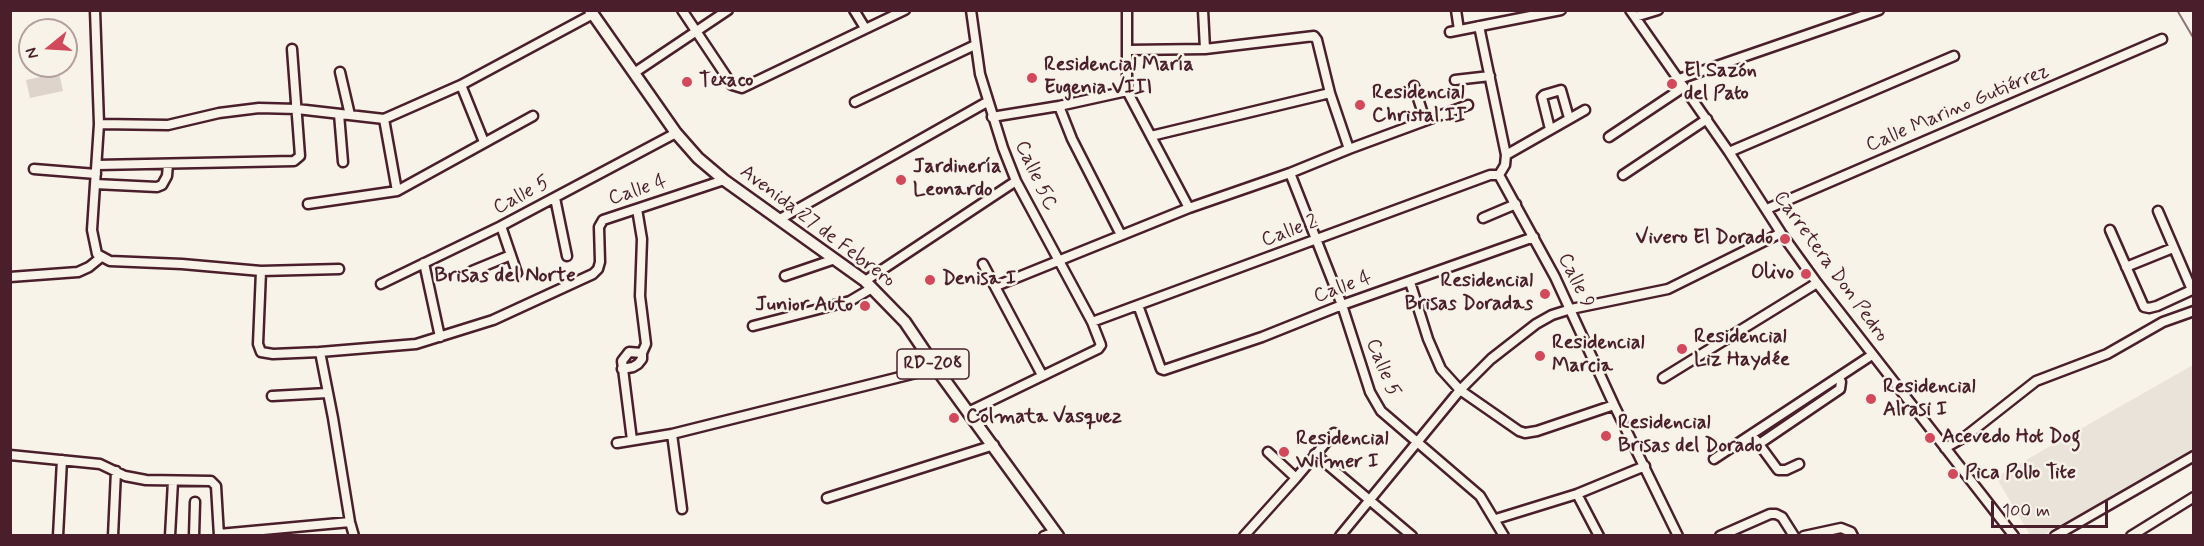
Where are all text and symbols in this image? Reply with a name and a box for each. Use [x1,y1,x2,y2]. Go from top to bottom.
north arrow [18,18,78,78]
text: N [21,45,44,61]
place label: Residencial María Eugenia VIII [1044,54,1194,101]
place label: El Sazón del Pato [1684,60,1757,107]
street label: Calle Marino Gutiérrez [1863,60,2053,158]
place label: Texaco [699,70,753,94]
marker: Residencial María Eugenia VIII [1025,71,1039,85]
marker: Texaco [680,75,694,89]
marker: El Sazón del Pato [1665,77,1679,91]
place label: Residencial Christal II [1372,82,1467,129]
marker: Residencial Christal II [1353,98,1367,112]
street label: Calle 5C [1008,137,1062,215]
place label: Jardinería Leonardo [913,156,1001,203]
street label: Avenida 27 de Febrero [734,161,900,293]
street label: Calle 4 [606,170,670,212]
street label: Calle 5 [490,171,554,221]
marker: Jardinería Leonardo [894,173,908,187]
street label: Carretera Don Pedro [1767,187,1893,347]
street label: Calle 2 [1259,211,1321,253]
place label: Vivero El Dorado [1635,227,1773,251]
marker: Vivero El Dorado [1778,232,1792,246]
street label: Calle 9 [1551,250,1599,312]
place label: Olivo [1751,262,1794,286]
district label: Brisas del Norte [434,264,576,290]
street label: Calle 4 [1311,266,1375,310]
marker: Olivo [1799,267,1813,281]
place label: Denisa I [942,268,1016,292]
place label: Residencial Brisas Doradas [1405,270,1533,317]
marker: Denisa I [923,273,937,287]
marker: Residencial Brisas Doradas [1538,287,1552,301]
place label: Junior Auto [755,294,853,318]
marker: Junior Auto [858,299,872,313]
place label: Residencial Liz Haydée [1694,326,1790,373]
place label: Residencial Marcia [1552,332,1645,379]
street label: Calle 5 [1360,336,1404,400]
marker: Residencial Liz Haydée [1675,342,1689,356]
road number: RD-208 [897,349,969,379]
marker: Residencial Marcia [1533,349,1547,363]
place label: Residencial Alrasi I [1883,376,1976,423]
marker: Residencial Alrasi I [1864,392,1878,406]
place label: Colmata Vasquez [966,406,1122,430]
marker: Colmata Vasquez [947,411,961,425]
place label: Residencial Brisas del Dorado [1618,412,1763,459]
place label: Acevedo Hot Dog [1942,426,2081,450]
place label: Residencial Wilmer I [1296,428,1389,475]
marker: Residencial Brisas del Dorado [1599,429,1613,443]
marker: Acevedo Hot Dog [1923,431,1937,445]
marker: Residencial Wilmer I [1277,445,1291,459]
place label: Pica Pollo Tite [1965,462,2076,486]
marker: Pica Pollo Tite [1946,467,1960,481]
scale bar [1994,489,2111,527]
text: 100 m [2002,499,2050,523]

